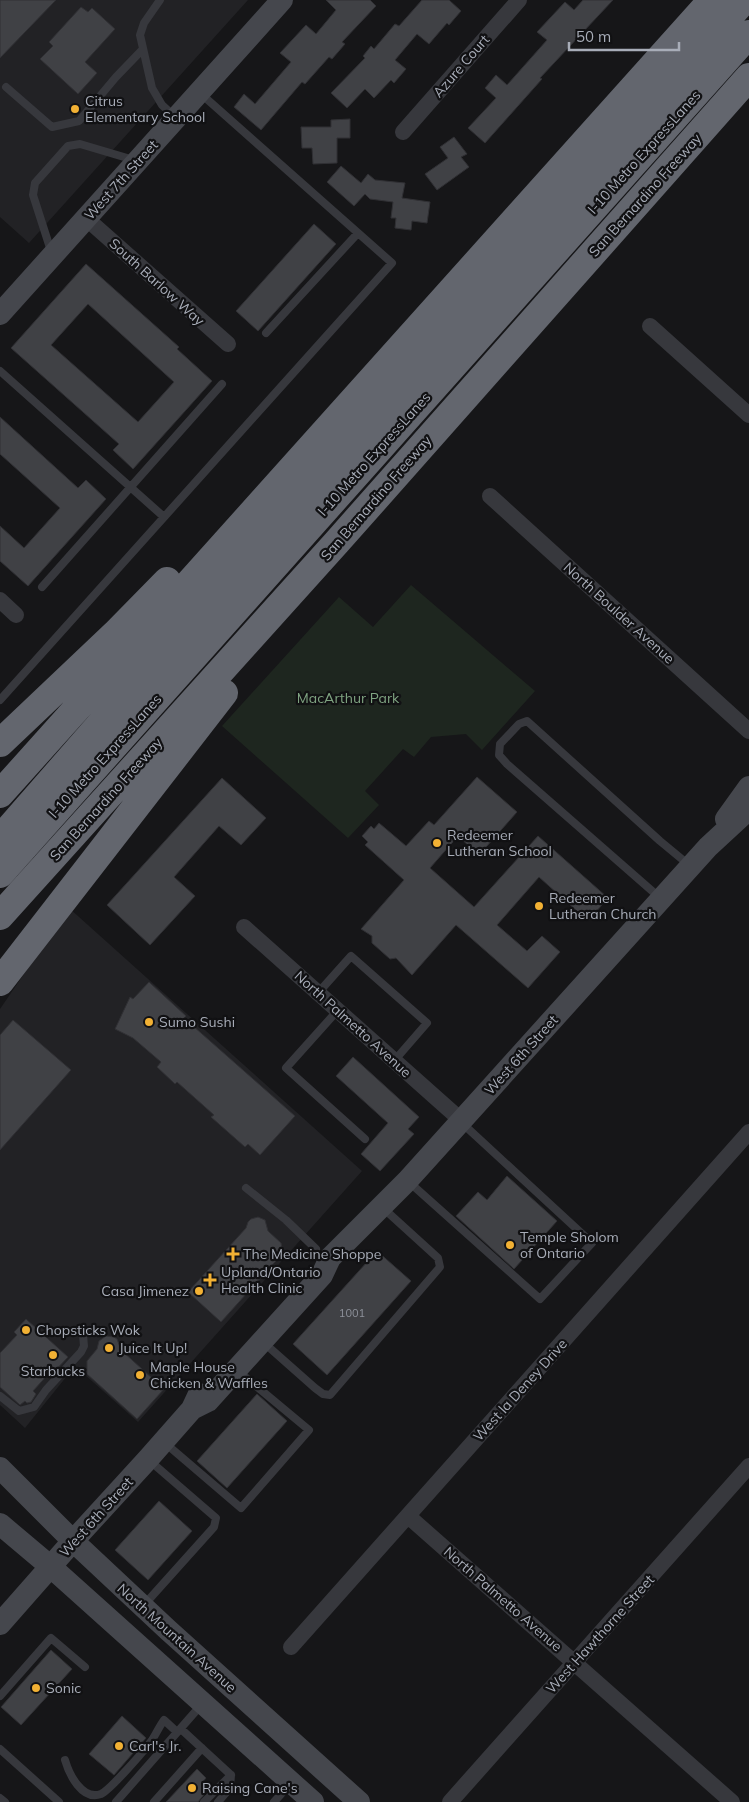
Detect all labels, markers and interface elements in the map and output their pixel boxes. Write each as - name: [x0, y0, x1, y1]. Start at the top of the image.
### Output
- scale bar: [569, 20, 679, 52]
- text: 50 m: [576, 27, 611, 46]
- street label: Azure Court: [429, 31, 493, 101]
- street label: I-10 Metro ExpressLanes: [584, 86, 704, 218]
- place label: Citrus Elementary School: [85, 92, 205, 126]
- marker: Citrus Elementary School: [69, 103, 81, 115]
- street label: San Bernardino Freeway: [585, 129, 706, 260]
- street label: West 7th Street: [80, 136, 162, 224]
- street label: South Barlow Way: [106, 234, 209, 330]
- street label: I-10 Metro ExpressLanes: [314, 388, 434, 520]
- street label: San Bernardino Freeway: [317, 431, 436, 564]
- street label: North Boulder Avenue: [560, 558, 678, 668]
- park label: MacArthur Park: [297, 689, 400, 707]
- street label: I-10 Metro ExpressLanes: [45, 690, 165, 822]
- street label: San Bernardino Freeway: [46, 733, 167, 864]
- place label: Redeemer Lutheran School: [447, 826, 552, 860]
- marker: Redeemer Lutheran School: [431, 837, 443, 849]
- place label: Redeemer Lutheran Church: [549, 889, 657, 923]
- marker: Redeemer Lutheran Church: [533, 900, 545, 912]
- street label: North Palmetto Avenue: [291, 967, 415, 1081]
- street label: West 6th Street: [480, 1011, 562, 1099]
- place label: Sumo Sushi: [159, 1013, 235, 1031]
- marker: Sumo Sushi: [143, 1016, 155, 1028]
- place label: Temple Sholom of Ontario: [520, 1228, 619, 1262]
- marker: Temple Sholom of Ontario: [504, 1239, 516, 1251]
- place label: The Medicine Shoppe: [243, 1245, 381, 1263]
- marker: The Medicine Shoppe: [227, 1248, 239, 1260]
- place label: Upland/Ontario Health Clinic: [221, 1263, 321, 1297]
- marker: Upland/Ontario Health Clinic: [203, 1273, 217, 1287]
- place label: Casa Jimenez: [101, 1282, 189, 1300]
- marker: Casa Jimenez: [193, 1285, 205, 1297]
- house number: 1001: [339, 1306, 365, 1320]
- place label: Chopsticks Wok: [36, 1321, 141, 1339]
- marker: Chopsticks Wok: [20, 1324, 32, 1336]
- street label: West la Deney Drive: [469, 1335, 571, 1445]
- place label: Juice It Up!: [119, 1339, 187, 1357]
- marker: Juice It Up!: [103, 1342, 115, 1354]
- marker: Starbucks: [47, 1349, 59, 1361]
- place label: Maple House Chicken & Waffles: [150, 1358, 268, 1392]
- place label: Starbucks: [21, 1362, 85, 1380]
- marker: Maple House Chicken & Waffles: [134, 1369, 146, 1381]
- street label: West 6th Street: [55, 1473, 137, 1561]
- street label: North Palmetto Avenue: [440, 1543, 566, 1655]
- street label: West Hawthorne Street: [542, 1571, 658, 1697]
- street label: North Mountain Avenue: [114, 1580, 240, 1696]
- place label: Sonic: [46, 1679, 81, 1697]
- marker: Sonic: [30, 1682, 42, 1694]
- place label: Carl's Jr.: [129, 1737, 181, 1755]
- marker: Carl's Jr.: [113, 1740, 125, 1752]
- place label: Raising Cane's: [202, 1779, 298, 1797]
- marker: Raising Cane's: [186, 1782, 198, 1794]

